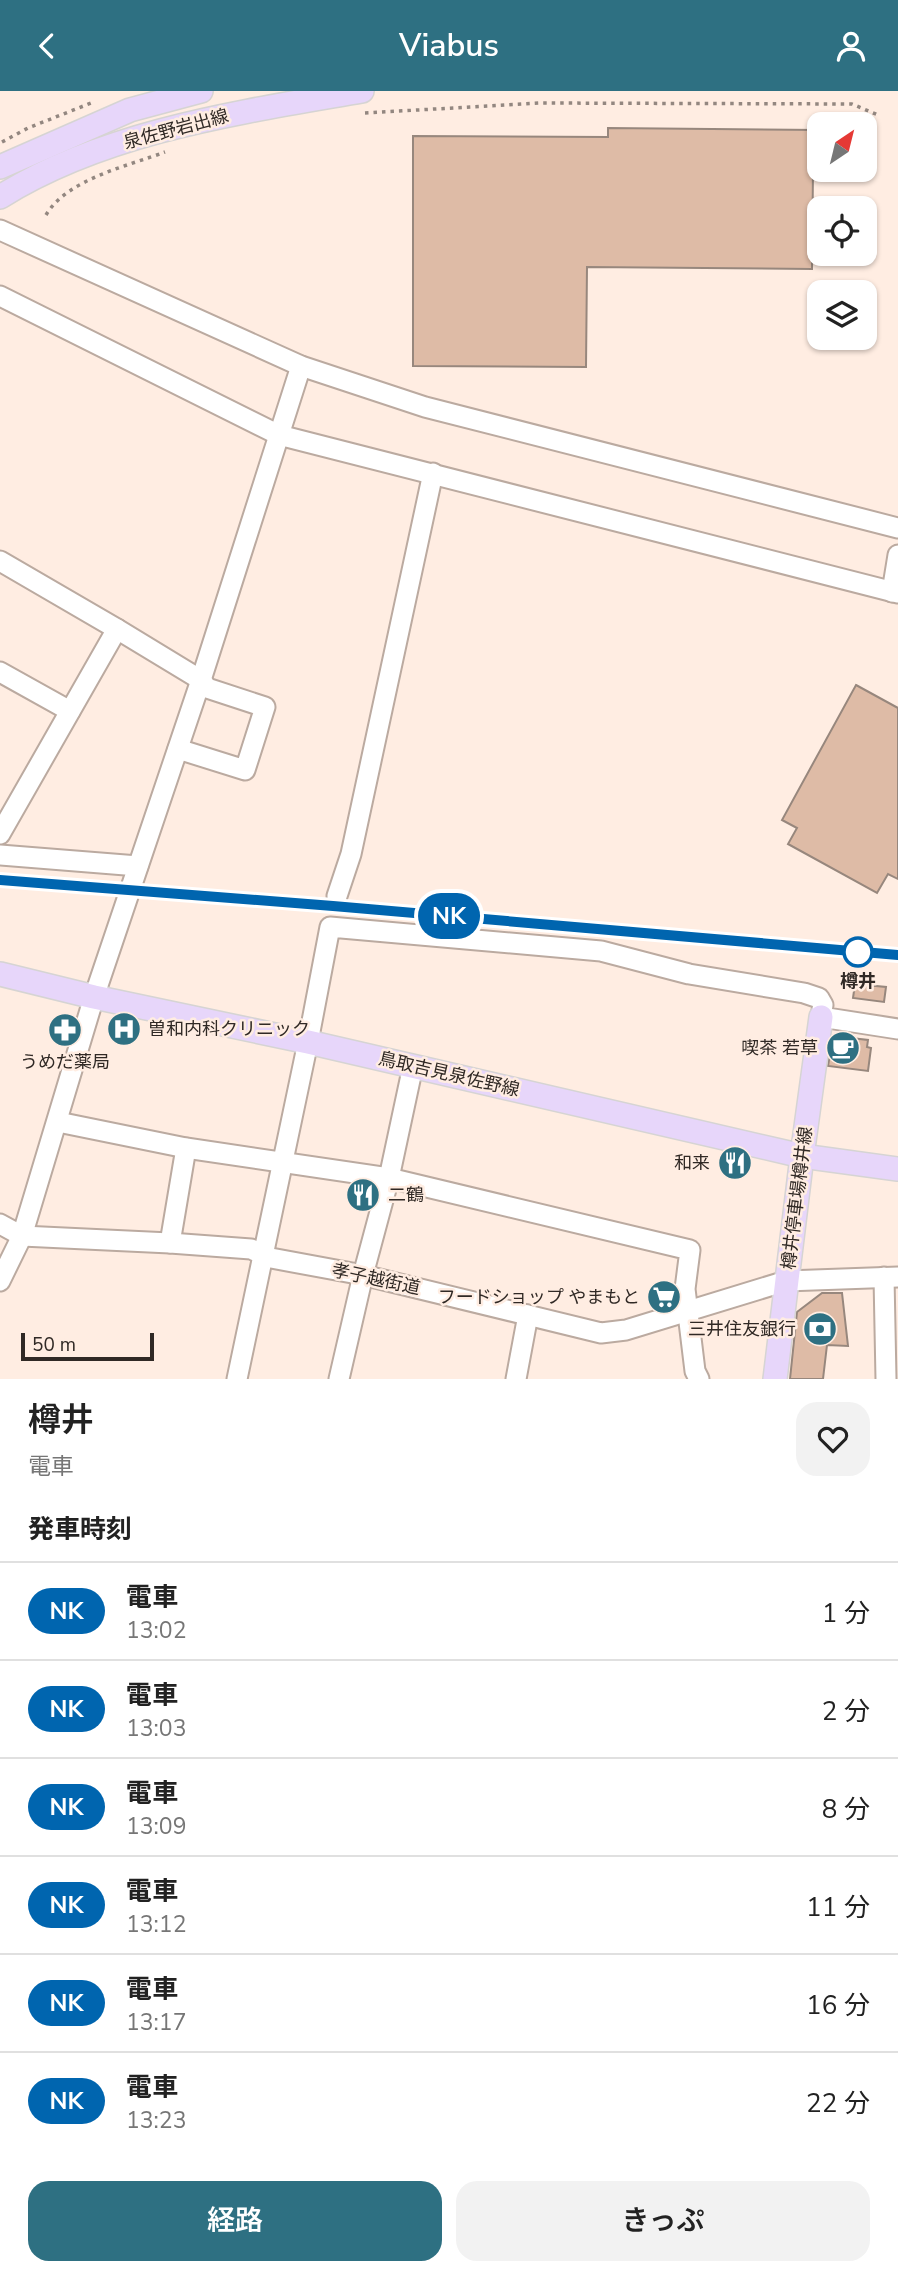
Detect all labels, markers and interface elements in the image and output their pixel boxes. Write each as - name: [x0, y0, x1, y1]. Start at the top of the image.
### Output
- text: Viabus: [399, 24, 499, 67]
- icon: back: [28, 27, 66, 65]
- icon: person: [832, 27, 870, 65]
- street label: 泉佐野岩出線: [121, 103, 231, 155]
- north arrow: [807, 112, 877, 182]
- map controls: [807, 112, 877, 350]
- button: locate: [807, 196, 877, 266]
- button: layers: [807, 280, 877, 350]
- line badge: NK: [418, 893, 480, 939]
- text: NK: [432, 900, 466, 932]
- marker: 樽井: [843, 937, 873, 967]
- place label: 樽井: [840, 969, 876, 993]
- hospital icon: 曽和内科クリニック: [105, 1010, 143, 1048]
- pharmacy icon: うめだ薬局: [46, 1011, 84, 1049]
- place label: 曽和内科クリニック: [148, 1017, 310, 1041]
- cafe icon: 喫茶 若草: [824, 1029, 862, 1067]
- place label: 喫茶 若草: [741, 1036, 818, 1060]
- street label: 鳥取吉見泉佐野線: [376, 1046, 522, 1102]
- place label: うめだ薬局: [20, 1050, 110, 1074]
- street label: 樽井停車場樽井線: [776, 1125, 818, 1271]
- restaurant icon: 和来: [716, 1144, 754, 1182]
- place label: 和来: [674, 1151, 710, 1175]
- restaurant icon: 二鶴: [344, 1176, 382, 1214]
- place label: 二鶴: [388, 1183, 424, 1207]
- street label: 孝子越街道: [329, 1258, 423, 1300]
- supermarket icon: フードショップ やまもと: [645, 1278, 683, 1316]
- place label: フードショップ やまもと: [438, 1285, 640, 1309]
- bank icon: 三井住友銀行: [801, 1310, 839, 1348]
- place label: 三井住友銀行: [688, 1317, 796, 1341]
- scale bar: [21, 1330, 154, 1362]
- text: 50 m: [32, 1332, 76, 1358]
- text: 樽井: [28, 1398, 94, 1443]
- button: heart: [796, 1402, 870, 1476]
- text: 電車: [28, 1451, 74, 1482]
- text: 発車時刻: [28, 1512, 132, 1547]
- text: 電車: [126, 1580, 178, 1615]
- text: NK: [50, 1595, 83, 1627]
- text: 1 分: [822, 1596, 870, 1631]
- text: 13:02: [126, 1615, 186, 1646]
- text: 電車: [126, 1678, 178, 1713]
- text: NK: [50, 1693, 83, 1725]
- text: 2 分: [822, 1694, 870, 1729]
- text: 13:03: [126, 1713, 186, 1744]
- text: 電車: [126, 1776, 178, 1811]
- text: NK: [50, 1791, 83, 1823]
- text: 8 分: [822, 1792, 870, 1827]
- text: 13:09: [126, 1811, 186, 1842]
- text: 電車: [126, 1874, 178, 1909]
- text: NK: [50, 1889, 83, 1921]
- text: 11 分: [806, 1890, 870, 1925]
- text: 13:12: [126, 1909, 186, 1940]
- text: 電車: [126, 1972, 178, 2007]
- text: NK: [50, 1987, 83, 2019]
- text: 16 分: [806, 1988, 870, 2023]
- text: 13:17: [126, 2007, 186, 2038]
- text: 電車: [126, 2070, 178, 2105]
- text: NK: [50, 2085, 83, 2117]
- text: 22 分: [806, 2086, 870, 2121]
- text: 13:23: [126, 2105, 186, 2136]
- button: 経路: [28, 2181, 442, 2261]
- button: きっぷ: [456, 2181, 870, 2261]

